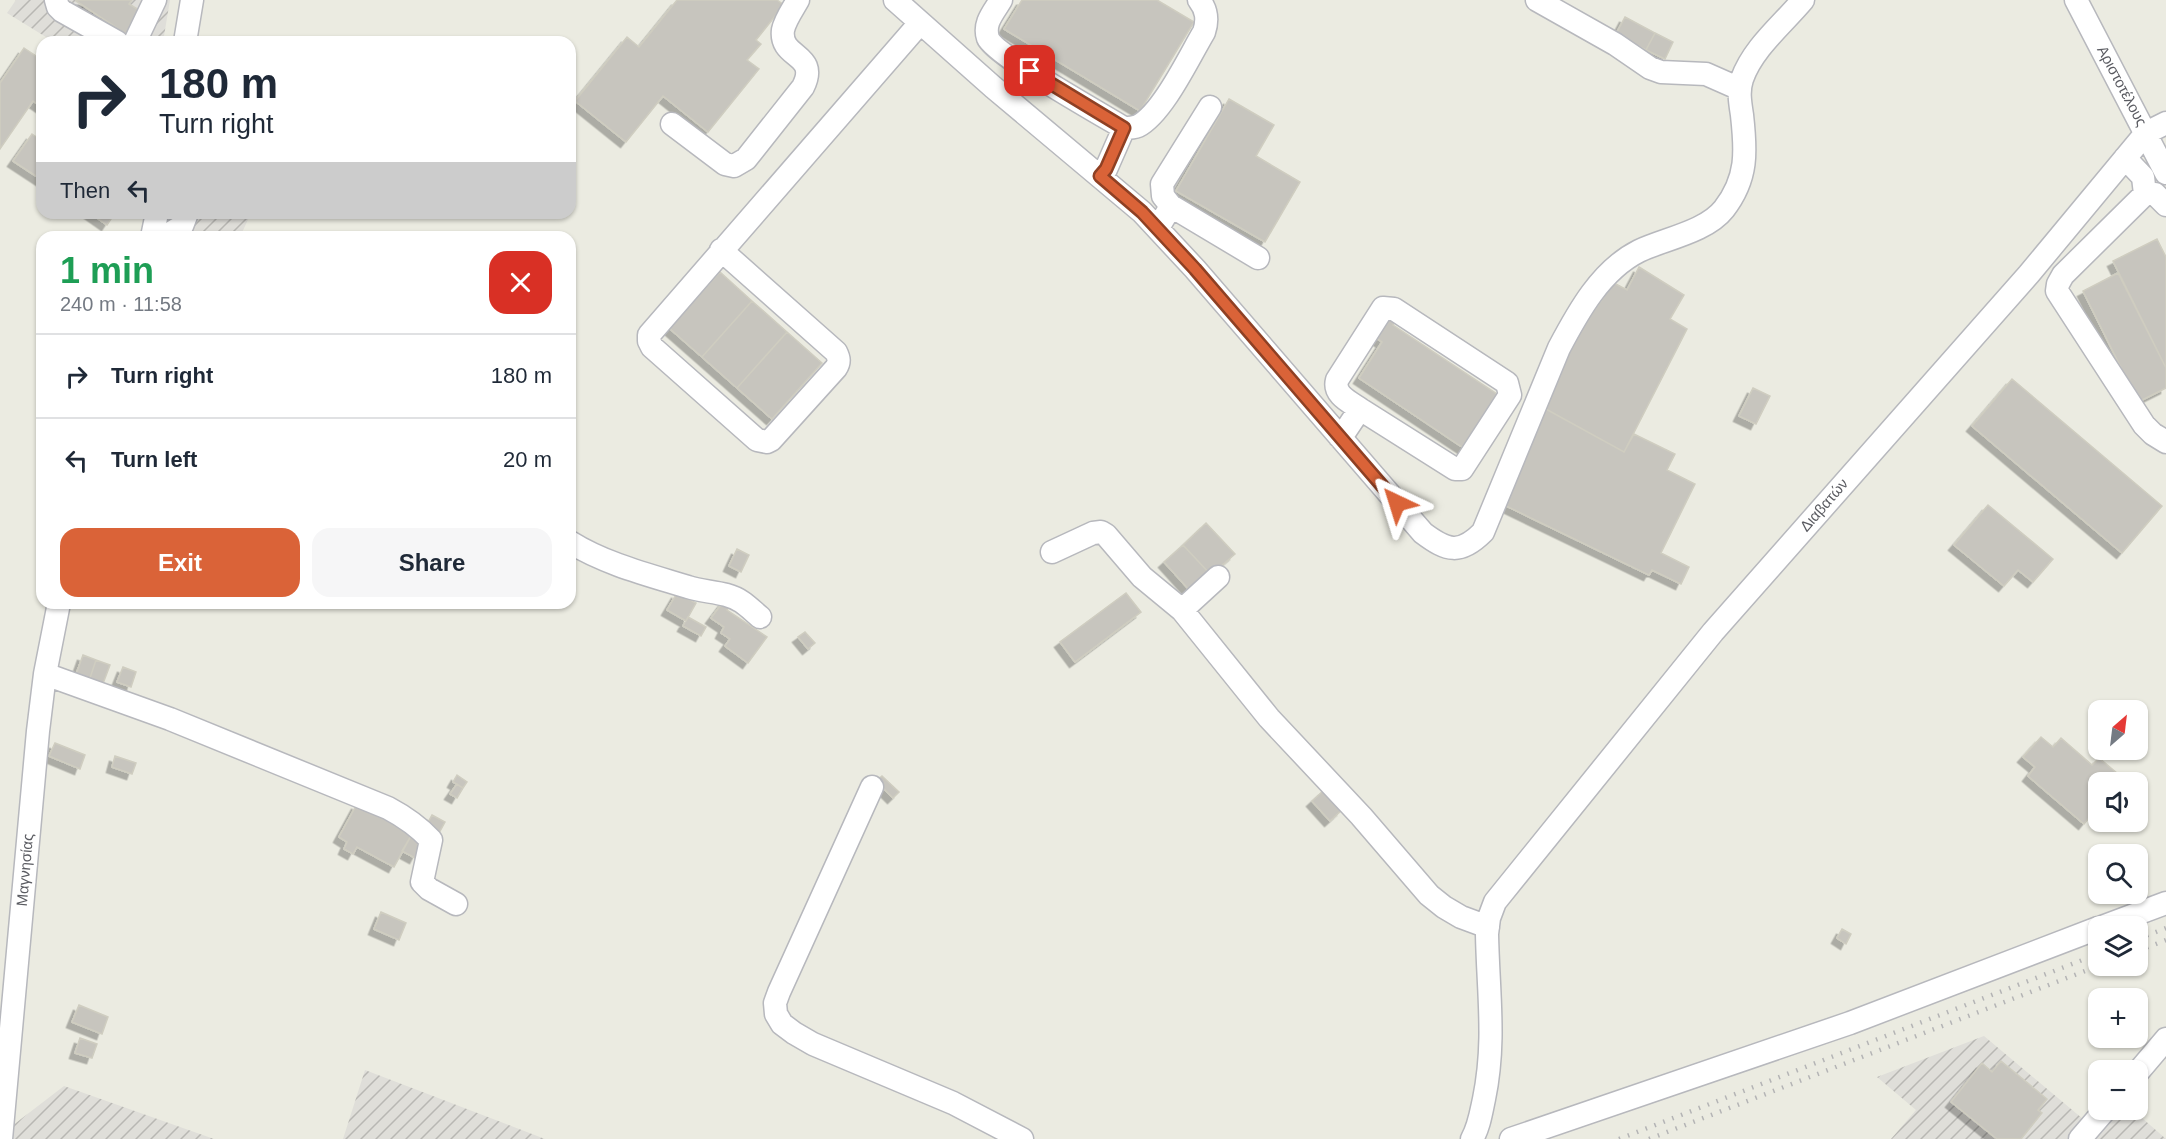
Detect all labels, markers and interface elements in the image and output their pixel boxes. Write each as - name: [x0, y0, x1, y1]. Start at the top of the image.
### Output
- street label: Αριστοτέλους: [2094, 43, 2151, 129]
- pin: [1004, 45, 1055, 96]
- icon: arrive: [1013, 54, 1046, 87]
- icon: right: [60, 60, 138, 138]
- text: 180 m: [159, 60, 278, 107]
- text: Turn right: [159, 109, 274, 139]
- icon: left: [122, 174, 155, 207]
- text: Then: [60, 178, 110, 203]
- text: 1 min: [60, 250, 154, 291]
- button: close: [489, 251, 552, 314]
- text: 240 m · 11:58: [60, 293, 182, 315]
- icon: right: [60, 360, 93, 393]
- text: Turn right: [111, 363, 213, 388]
- text: 180 m: [491, 363, 552, 388]
- icon: left: [60, 444, 93, 477]
- text: Turn left: [111, 447, 197, 472]
- text: 20 m: [503, 447, 552, 472]
- position arrow: [1365, 471, 1429, 535]
- street label: Διαβατών: [1796, 475, 1851, 534]
- button: Exit: [60, 528, 300, 597]
- button: Share: [312, 528, 552, 597]
- north arrow: [2088, 700, 2148, 760]
- map controls: [2088, 700, 2148, 1120]
- button: sound: [2088, 772, 2148, 832]
- street label: Μαγνησίας: [13, 833, 36, 907]
- button: search: [2088, 844, 2148, 904]
- button: layers: [2088, 916, 2148, 976]
- button: +: [2088, 988, 2148, 1048]
- button: −: [2088, 1060, 2148, 1120]

